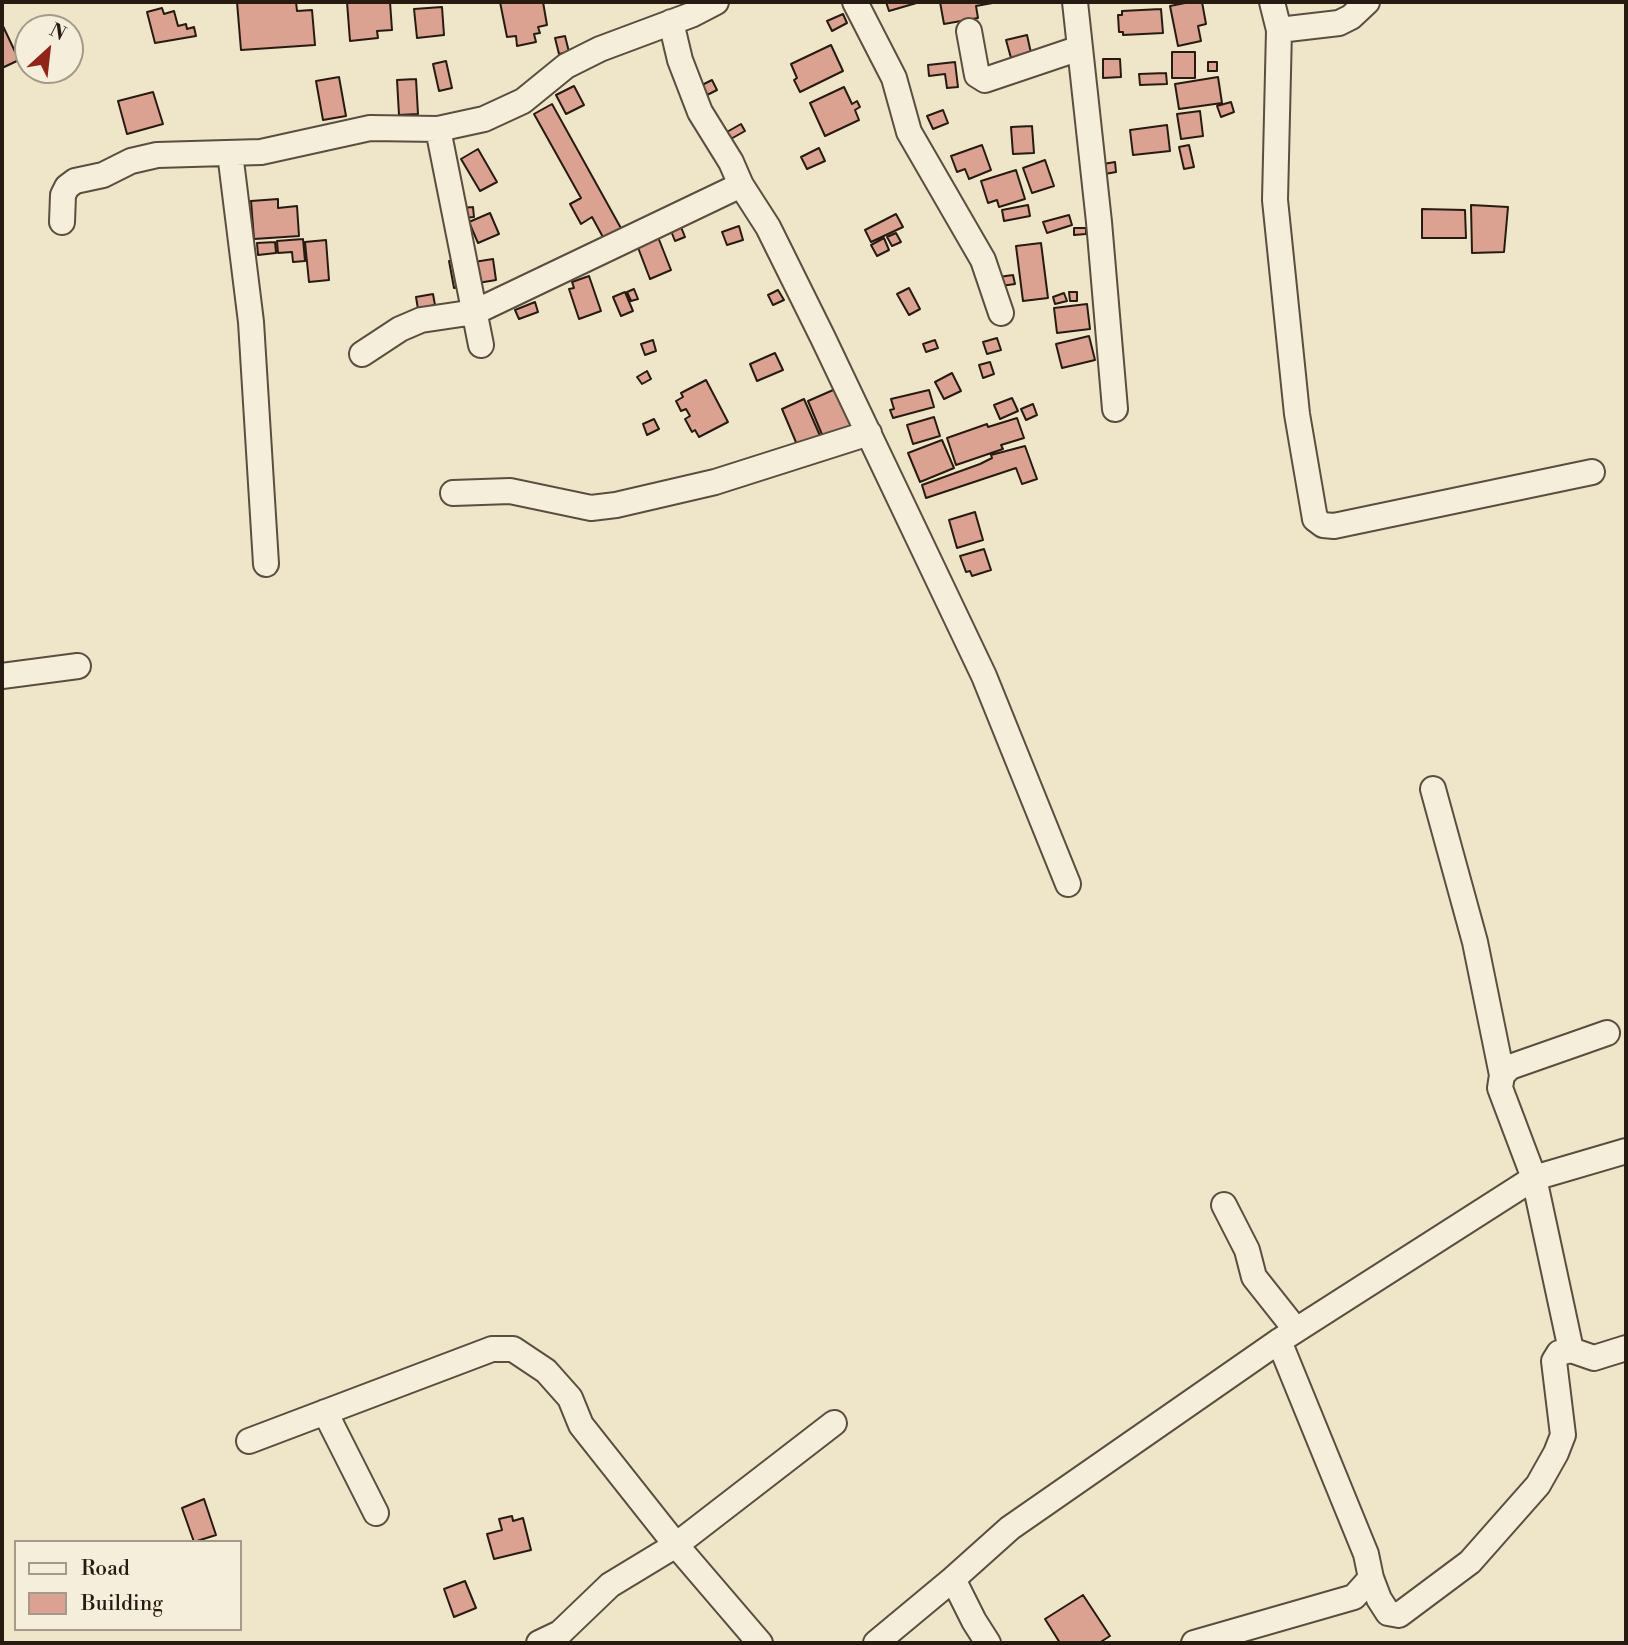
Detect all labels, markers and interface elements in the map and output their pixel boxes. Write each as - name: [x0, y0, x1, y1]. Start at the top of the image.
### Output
- north arrow: [14, 14, 84, 84]
- text: N: [45, 18, 70, 46]
- legend: [14, 1540, 242, 1631]
- text: Road: [81, 1556, 130, 1582]
- text: Building: [81, 1591, 163, 1617]

